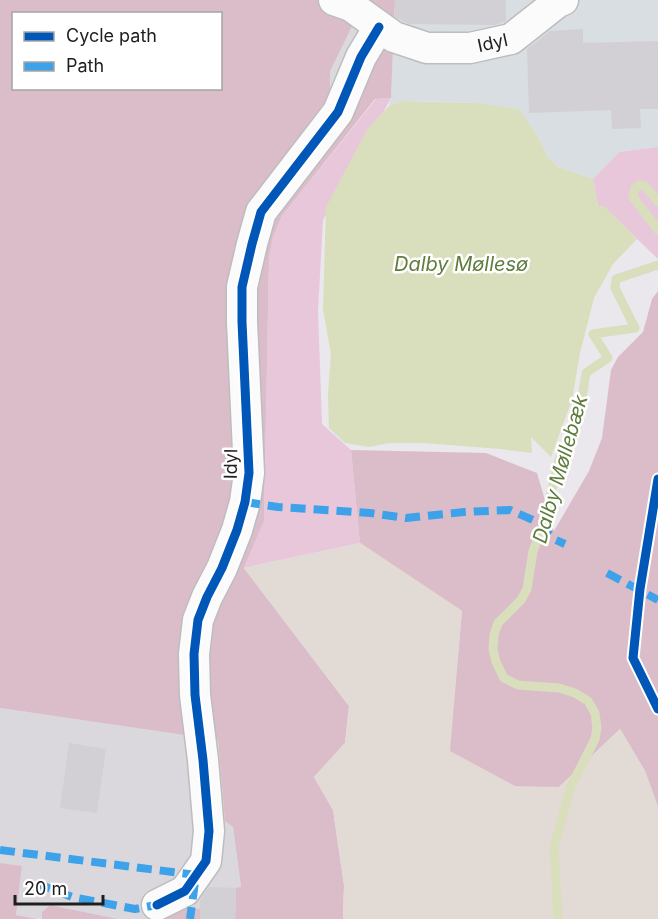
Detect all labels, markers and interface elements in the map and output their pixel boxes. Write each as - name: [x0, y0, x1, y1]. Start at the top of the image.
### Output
- legend: [12, 12, 222, 90]
- text: Cycle path: [66, 25, 157, 46]
- street label: Idyl: [475, 29, 510, 56]
- text: Path: [66, 55, 104, 76]
- water label: Dalby Møllesø: [394, 252, 528, 276]
- water label: Dalby Møllebæk: [527, 391, 593, 546]
- street label: Idyl: [220, 449, 241, 479]
- scale bar: [15, 868, 104, 906]
- text: 20 m: [24, 878, 67, 899]

